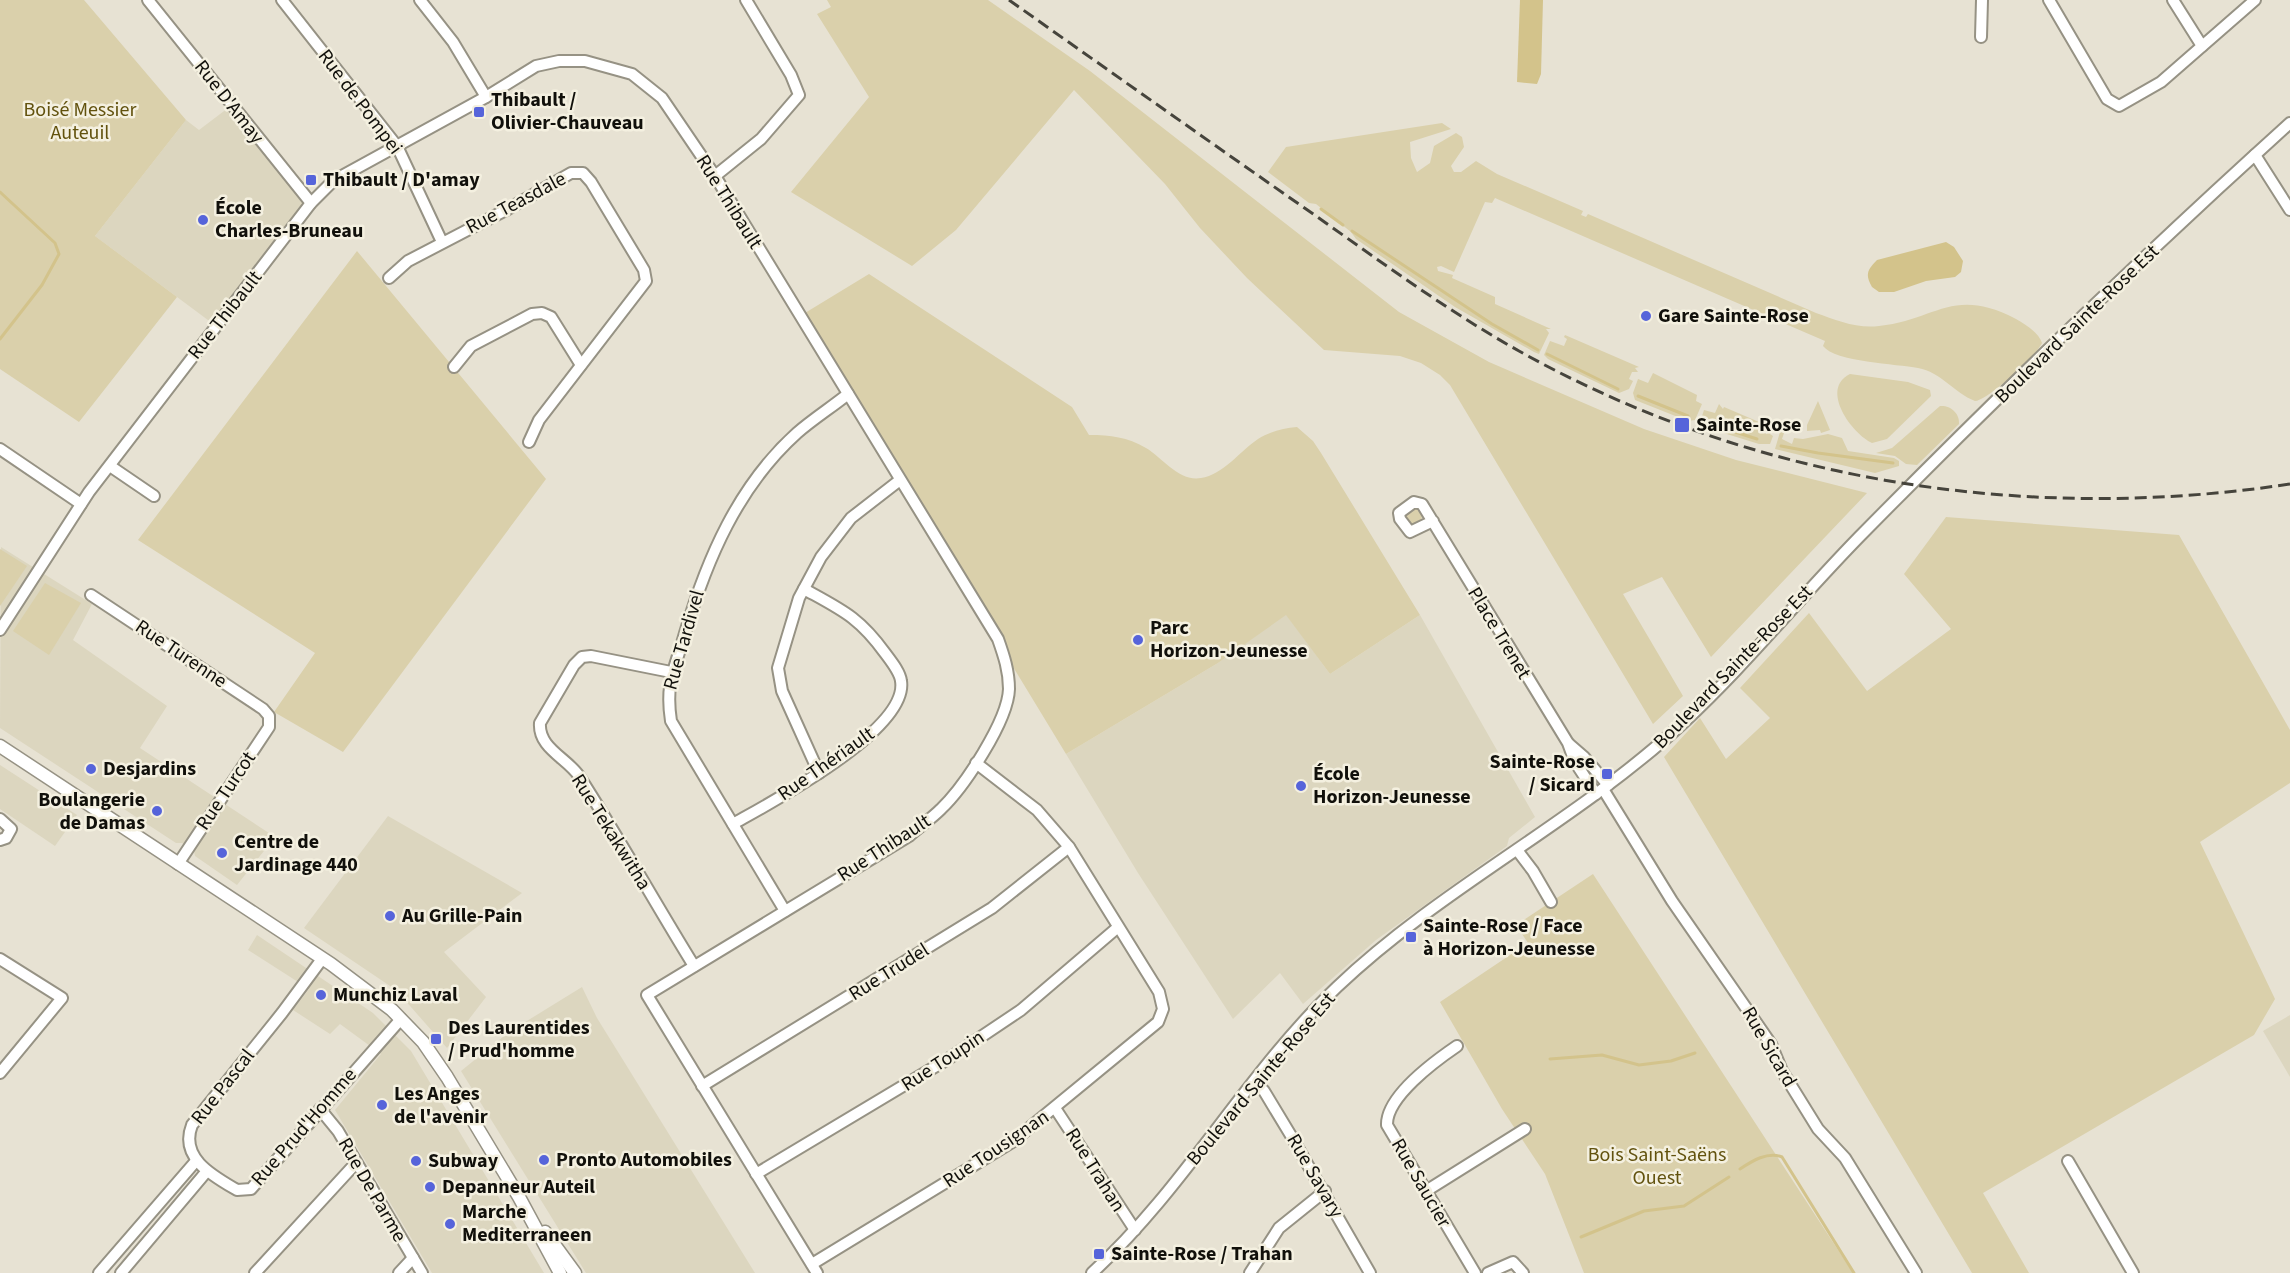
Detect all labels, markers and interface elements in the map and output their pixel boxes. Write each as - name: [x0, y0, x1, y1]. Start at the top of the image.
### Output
- street label: Rue de Pompei: [311, 43, 409, 161]
- street label: Rue D'Amay: [187, 54, 271, 150]
- place label: Thibault / Olivier-Chauveau: [491, 86, 644, 137]
- park label: Boisé Messier Auteuil: [24, 96, 136, 147]
- marker: Thibault / Olivier-Chauveau: [472, 105, 486, 119]
- street label: Rue Thibault: [689, 150, 769, 255]
- street label: Rue Teasdale: [461, 165, 571, 241]
- place label: Thibault / D'amay: [323, 166, 480, 194]
- marker: Thibault / D'amay: [304, 173, 318, 187]
- place label: École Charles-Bruneau: [215, 194, 363, 245]
- marker: École Charles-Bruneau: [196, 213, 210, 227]
- street label: Boulevard Sainte-Rose Est: [1989, 238, 2165, 410]
- street label: Rue Thibault: [181, 264, 269, 366]
- place label: Gare Sainte-Rose: [1658, 302, 1809, 330]
- marker: Gare Sainte-Rose: [1639, 309, 1653, 323]
- place label: Sainte-Rose: [1696, 411, 1801, 439]
- marker: Sainte-Rose: [1673, 416, 1691, 434]
- street label: Boulevard Sainte-Rose Est: [1647, 579, 1819, 755]
- street label: Place Trenet: [1460, 582, 1538, 685]
- street label: Rue Tardivel: [656, 587, 712, 693]
- street label: Rue Turenne: [130, 613, 233, 695]
- place label: Parc Horizon-Jeunesse: [1150, 614, 1308, 665]
- marker: Parc Horizon-Jeunesse: [1131, 633, 1145, 647]
- street label: Rue Thériault: [772, 720, 880, 808]
- street label: Rue Turcot: [189, 746, 263, 836]
- place label: Sainte-Rose / Sicard: [1490, 748, 1595, 799]
- place label: Desjardins: [103, 755, 196, 783]
- place label: École Horizon-Jeunesse: [1313, 760, 1471, 811]
- marker: Desjardins: [84, 762, 98, 776]
- marker: Sainte-Rose / Sicard: [1600, 767, 1614, 781]
- street label: Rue Tekakwitha: [564, 769, 658, 895]
- marker: École Horizon-Jeunesse: [1294, 779, 1308, 793]
- place label: Boulangerie de Damas: [38, 786, 145, 837]
- marker: Boulangerie de Damas: [150, 804, 164, 818]
- street label: Rue Thibault: [832, 807, 936, 889]
- place label: Centre de Jardinage 440: [234, 828, 358, 879]
- marker: Centre de Jardinage 440: [215, 846, 229, 860]
- place label: Au Grille-Pain: [401, 902, 522, 930]
- marker: Au Grille-Pain: [383, 909, 397, 923]
- place label: Sainte-Rose / Face à Horizon-Jeunesse: [1423, 912, 1595, 963]
- marker: Sainte-Rose / Face à Horizon-Jeunesse: [1404, 930, 1418, 944]
- street label: Rue Trudel: [843, 936, 935, 1008]
- place label: Munchiz Laval: [333, 981, 458, 1009]
- street label: Boulevard Sainte-Rose Est: [1180, 986, 1342, 1172]
- marker: Munchiz Laval: [314, 988, 328, 1002]
- street label: Rue Sicard: [1735, 1002, 1803, 1092]
- place label: Des Laurentides / Prud'homme: [448, 1014, 590, 1065]
- street label: Rue Toupin: [896, 1024, 990, 1098]
- marker: Des Laurentides / Prud'homme: [429, 1032, 443, 1046]
- street label: Rue Pascal: [185, 1043, 261, 1131]
- street label: Rue Prud'Homme: [245, 1062, 363, 1192]
- place label: Les Anges de l'avenir: [394, 1080, 488, 1131]
- marker: Les Anges de l'avenir: [375, 1098, 389, 1112]
- street label: Rue Tousignan: [937, 1103, 1055, 1195]
- street label: Rue Trahan: [1058, 1123, 1132, 1217]
- street label: Rue Savary: [1280, 1129, 1351, 1224]
- street label: Rue De Parme: [331, 1133, 413, 1247]
- street label: Rue Saucier: [1384, 1133, 1458, 1233]
- park label: Bois Saint-Saëns Ouest: [1588, 1141, 1726, 1192]
- place label: Pronto Automobiles: [556, 1146, 732, 1174]
- place label: Subway: [428, 1147, 499, 1175]
- marker: Pronto Automobiles: [537, 1153, 551, 1167]
- marker: Subway: [409, 1154, 423, 1168]
- place label: Depanneur Auteil: [442, 1173, 595, 1201]
- marker: Depanneur Auteil: [423, 1180, 437, 1194]
- place label: Marche Mediterraneen: [462, 1198, 592, 1249]
- marker: Marche Mediterraneen: [443, 1217, 457, 1231]
- place label: Sainte-Rose / Trahan: [1111, 1240, 1293, 1268]
- marker: Sainte-Rose / Trahan: [1092, 1247, 1106, 1261]

